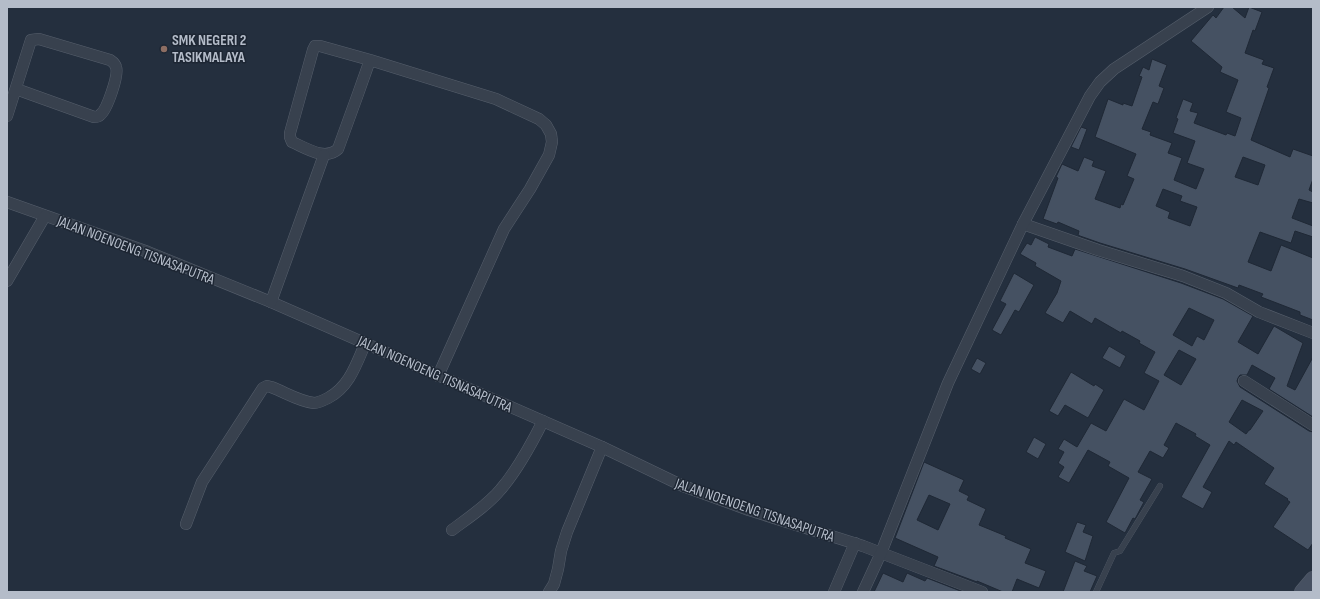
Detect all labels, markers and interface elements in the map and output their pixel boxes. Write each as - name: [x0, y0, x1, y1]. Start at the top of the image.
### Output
- place label: SMK NEGERI 2 TASIKMALAYA: [172, 31, 246, 67]
- marker: SMK NEGERI 2 TASIKMALAYA: [159, 44, 169, 54]
- street label: JALAN NOENOENG TISNASAPUTRA: [53, 211, 218, 289]
- street label: JALAN NOENOENG TISNASAPUTRA: [354, 331, 516, 417]
- street label: JALAN NOENOENG TISNASAPUTRA: [672, 474, 838, 547]

